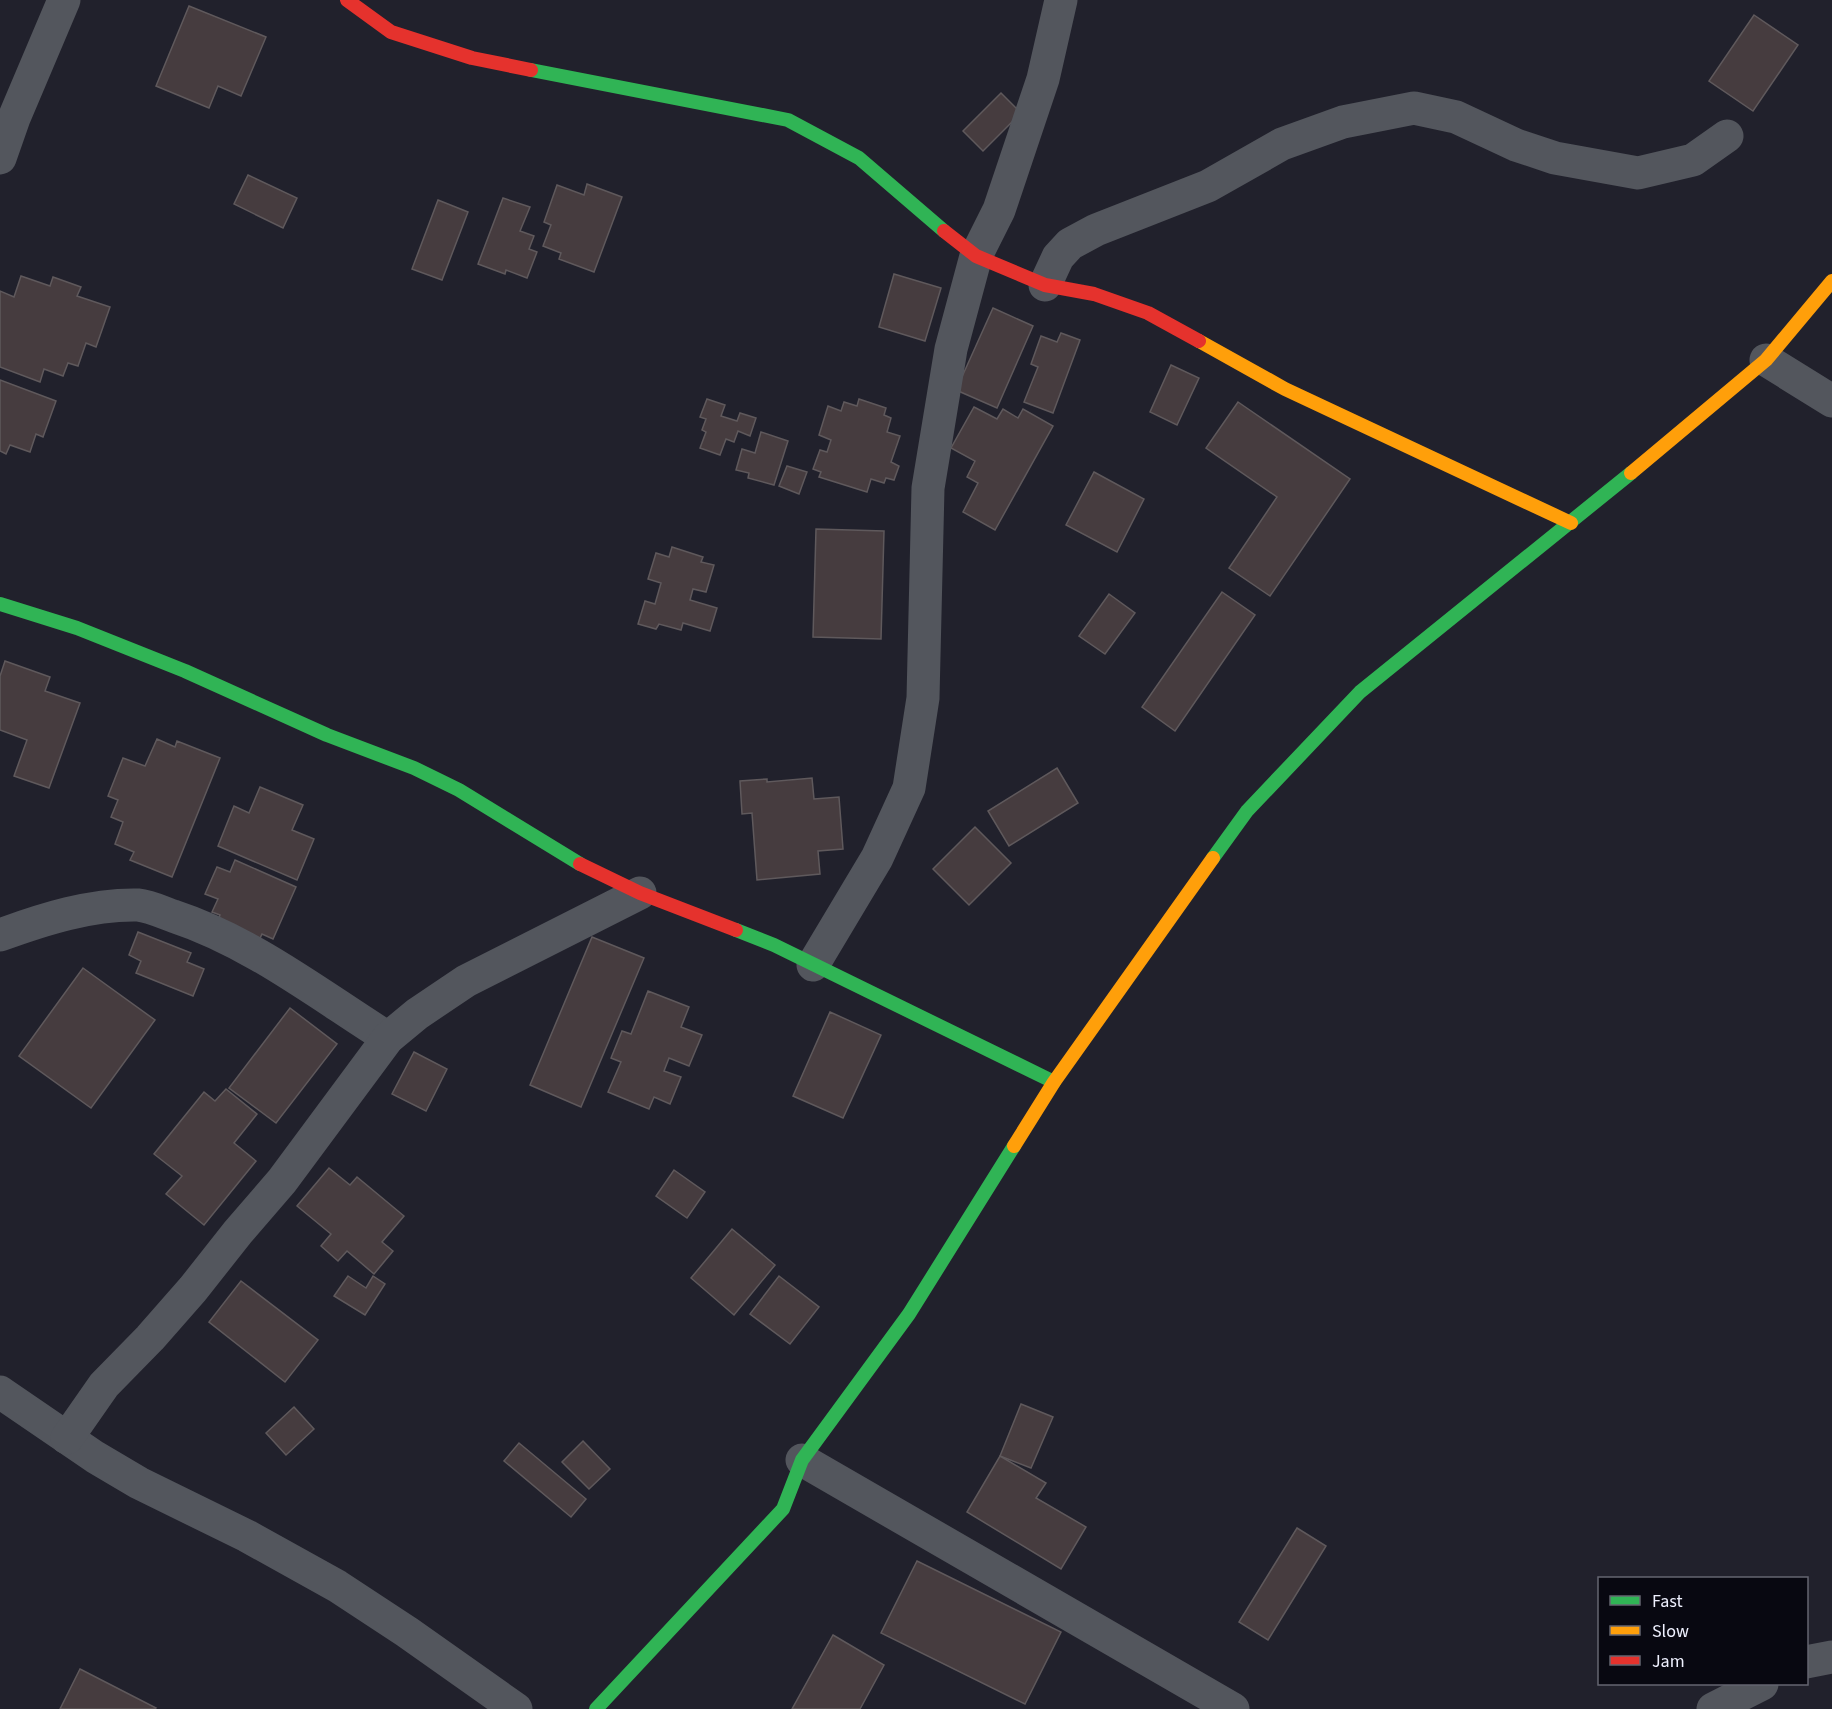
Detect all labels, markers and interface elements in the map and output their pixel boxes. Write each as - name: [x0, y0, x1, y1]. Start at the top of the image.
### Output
- legend: [1598, 1577, 1808, 1685]
- text: Fast: [1652, 1589, 1683, 1614]
- text: Slow: [1652, 1619, 1689, 1644]
- text: Jam: [1652, 1649, 1685, 1674]

